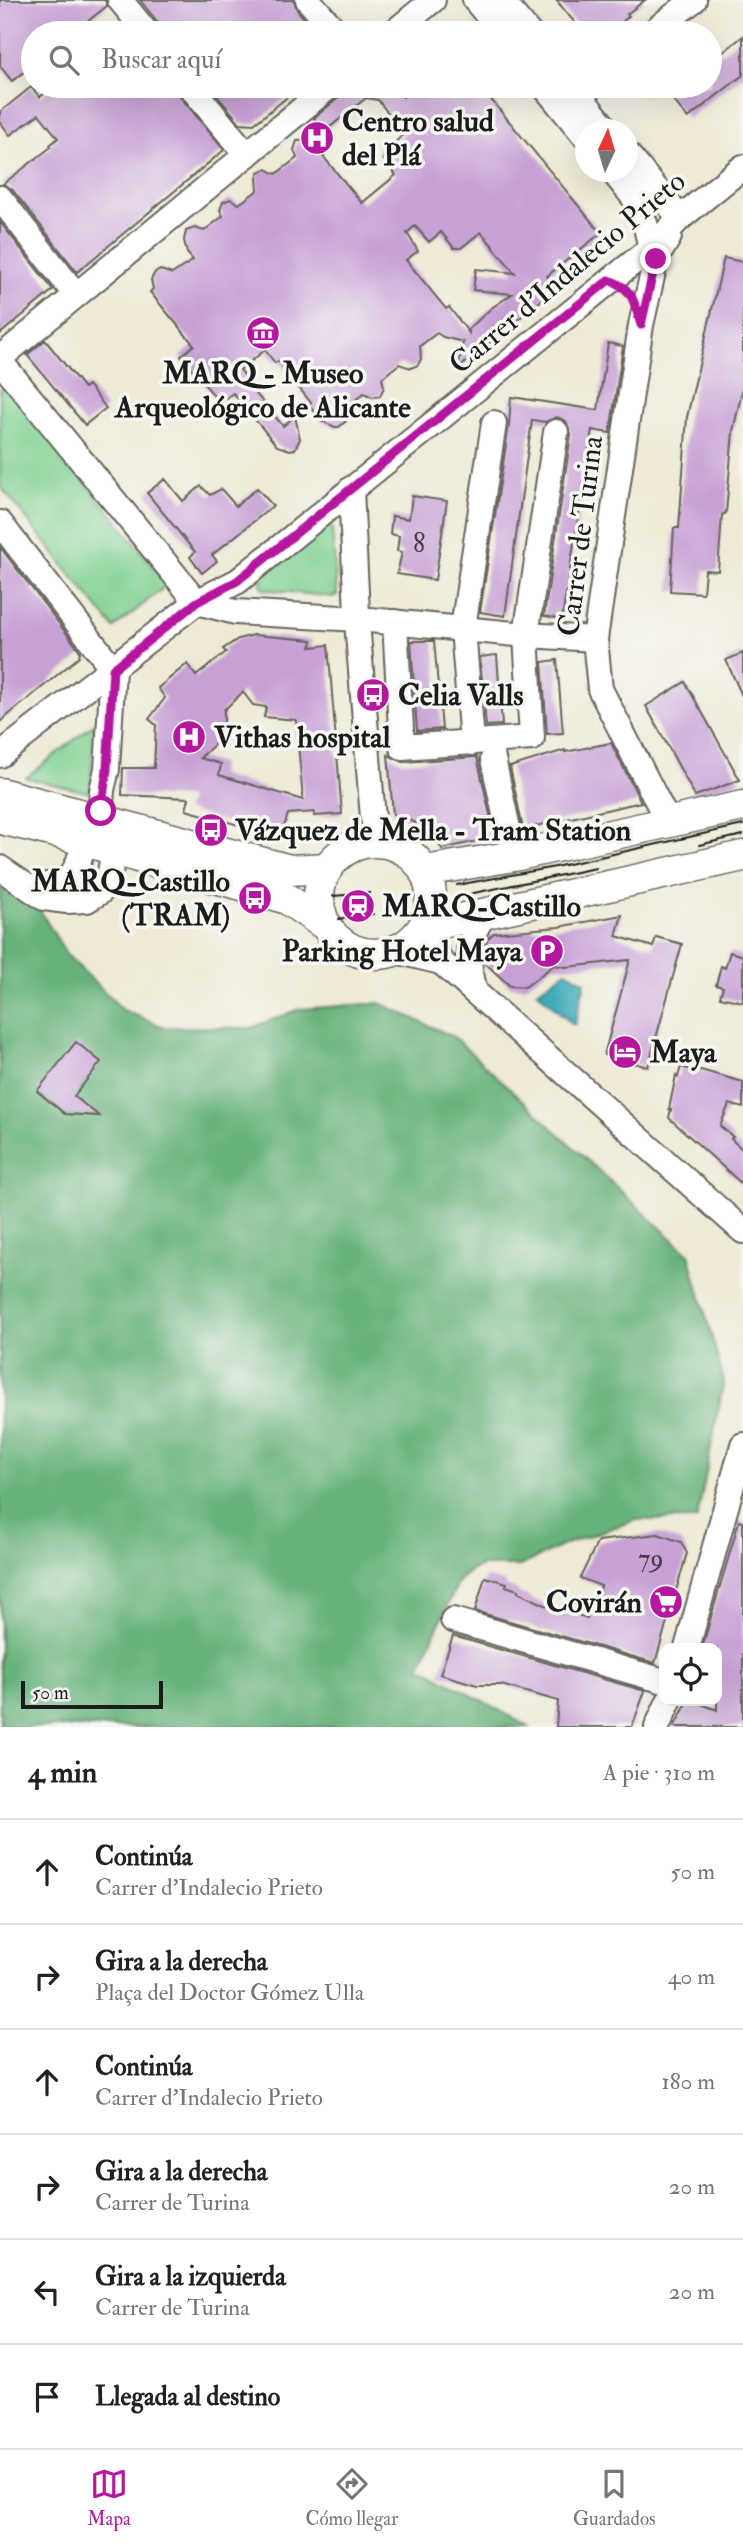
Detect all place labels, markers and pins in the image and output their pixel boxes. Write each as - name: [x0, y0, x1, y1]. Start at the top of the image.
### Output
- place label: Centro salud del Plá: [342, 103, 494, 174]
- hospital icon: Centro salud del Plá: [298, 119, 336, 157]
- museum icon: MARQ - Museo Arqueológico de Alicante: [244, 314, 282, 352]
- place label: MARQ - Museo Arqueológico de Alicante: [113, 355, 411, 426]
- bus stop icon: Celia Valls: [354, 676, 392, 714]
- place label: Celia Valls: [398, 677, 524, 714]
- hospital icon: Vithas hospital: [170, 718, 208, 756]
- place label: Vithas hospital: [213, 719, 391, 756]
- bus stop icon: Vázquez de Mella - Tram Station: [192, 811, 230, 849]
- place label: Vázquez de Mella - Tram Station: [234, 812, 632, 849]
- place label: MARQ-Castillo (TRAM): [30, 863, 230, 934]
- bus stop icon: MARQ-Castillo (TRAM): [236, 879, 274, 917]
- station icon: MARQ-Castillo: [339, 887, 377, 925]
- place label: MARQ-Castillo: [381, 888, 581, 925]
- parking icon: Parking Hotel Maya: [528, 932, 566, 970]
- place label: Parking Hotel Maya: [282, 933, 524, 970]
- hotel icon: Maya: [606, 1033, 644, 1071]
- place label: Maya: [649, 1034, 718, 1071]
- supermarket icon: Covirán: [647, 1583, 685, 1621]
- place label: Covirán: [546, 1584, 643, 1621]

